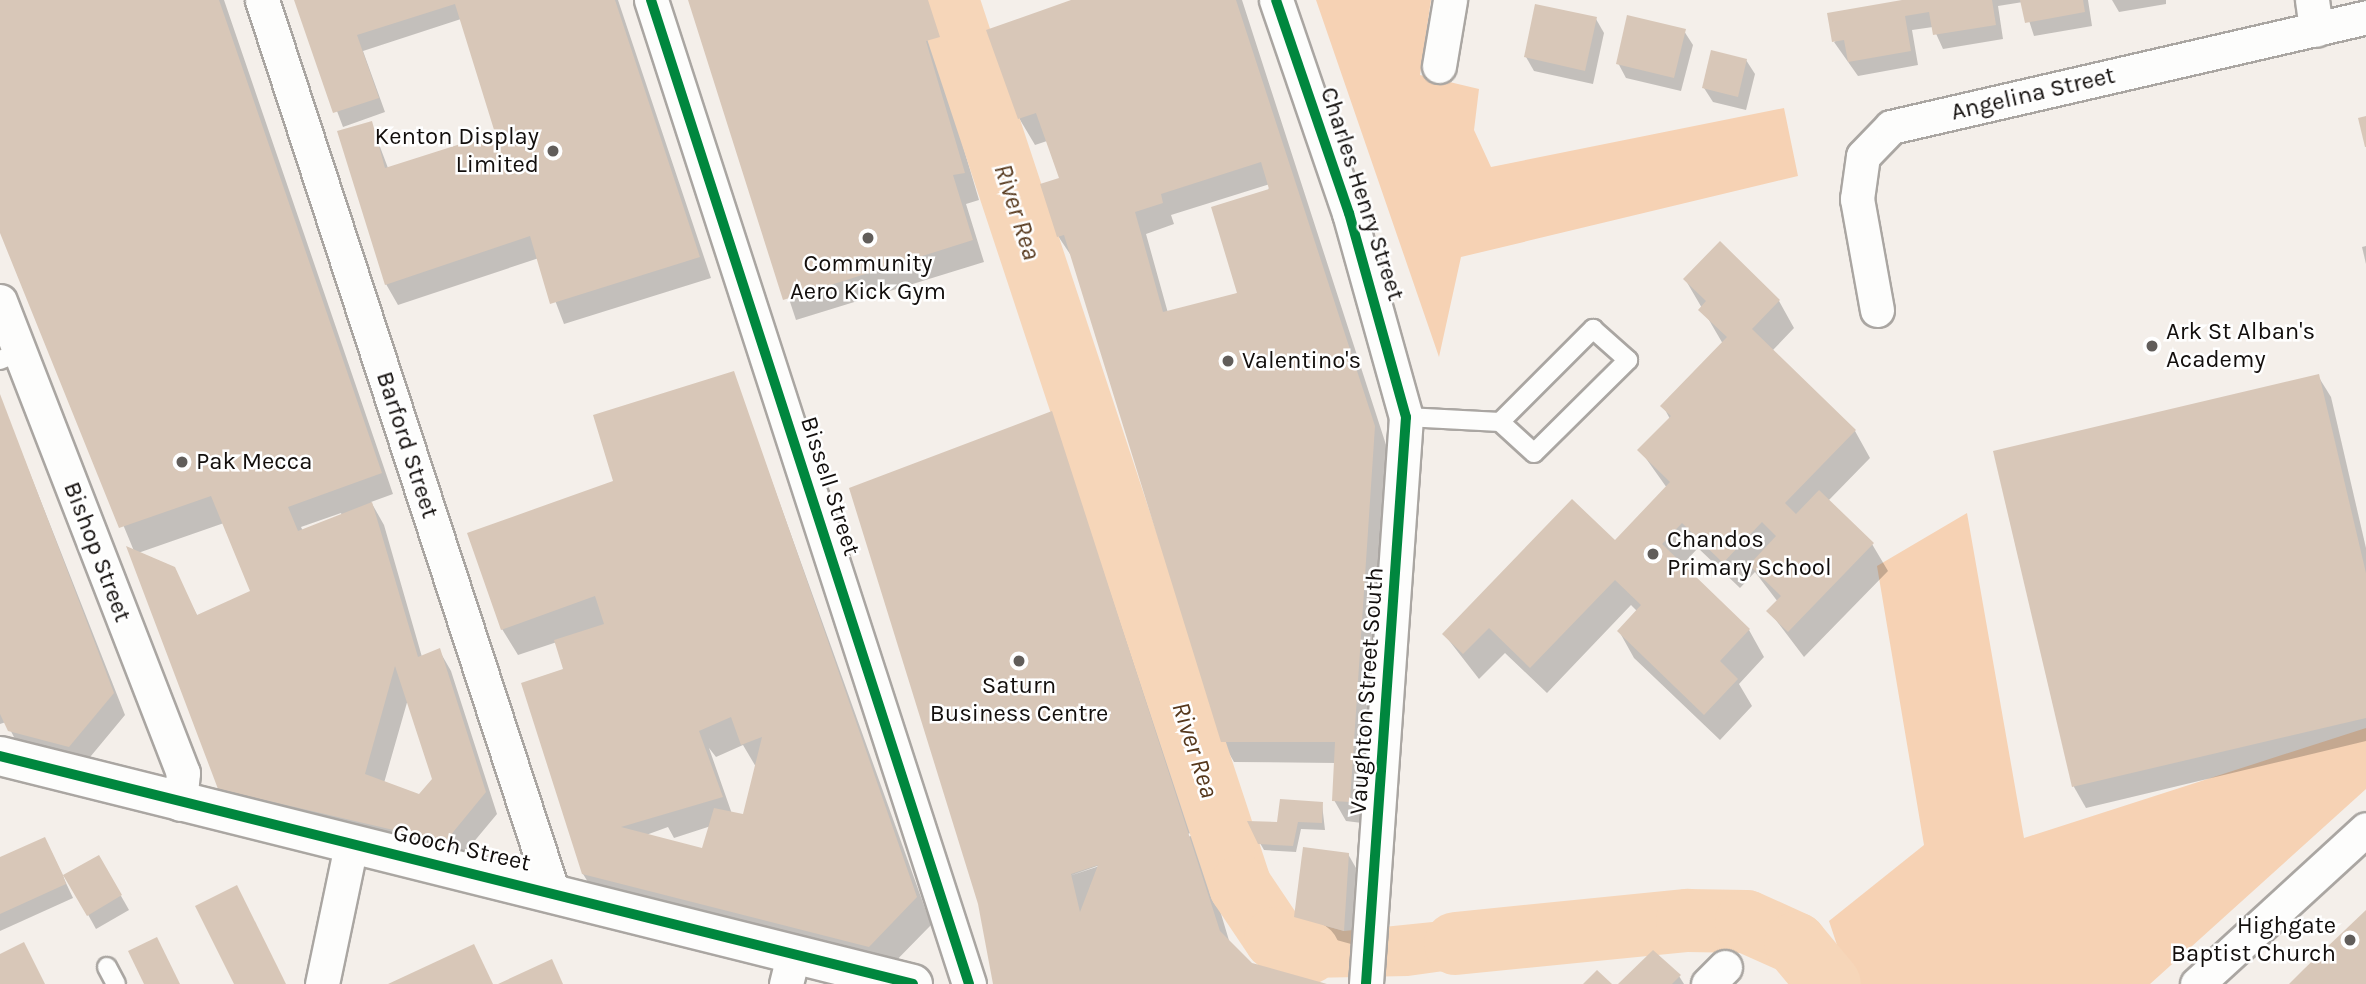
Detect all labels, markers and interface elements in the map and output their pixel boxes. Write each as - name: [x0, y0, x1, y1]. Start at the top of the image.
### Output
- street label: Angelina Street: [1948, 61, 2118, 127]
- street label: Charles Henry Street: [1314, 84, 1410, 304]
- place label: Kenton Display Limited: [375, 123, 539, 179]
- marker: Kenton Display Limited: [545, 143, 561, 159]
- water label: River Rea: [987, 160, 1047, 264]
- marker: Community Aero Kick Gym: [860, 230, 876, 246]
- place label: Community Aero Kick Gym: [790, 250, 946, 306]
- place label: Ark St Alban's Academy: [2166, 318, 2315, 374]
- marker: Ark St Alban's Academy: [2144, 338, 2160, 354]
- place label: Valentino's: [1242, 347, 1361, 375]
- marker: Valentino's: [1220, 353, 1236, 369]
- street label: Barford Street: [370, 368, 444, 522]
- street label: Bissell Street: [794, 413, 866, 559]
- place label: Pak Mecca: [196, 448, 312, 476]
- marker: Pak Mecca: [174, 454, 190, 470]
- street label: Bishop Street: [57, 478, 137, 626]
- place label: Chandos Primary School: [1667, 526, 1832, 582]
- marker: Chandos Primary School: [1645, 546, 1661, 562]
- street label: Vaughton Street South: [1344, 566, 1390, 816]
- marker: Saturn Business Centre: [1011, 653, 1027, 669]
- place label: Saturn Business Centre: [930, 672, 1108, 728]
- water label: River Rea: [1165, 698, 1225, 802]
- street label: Gooch Street: [390, 818, 534, 878]
- place label: Highgate Baptist Church: [2171, 912, 2336, 968]
- marker: Highgate Baptist Church: [2342, 932, 2358, 948]

